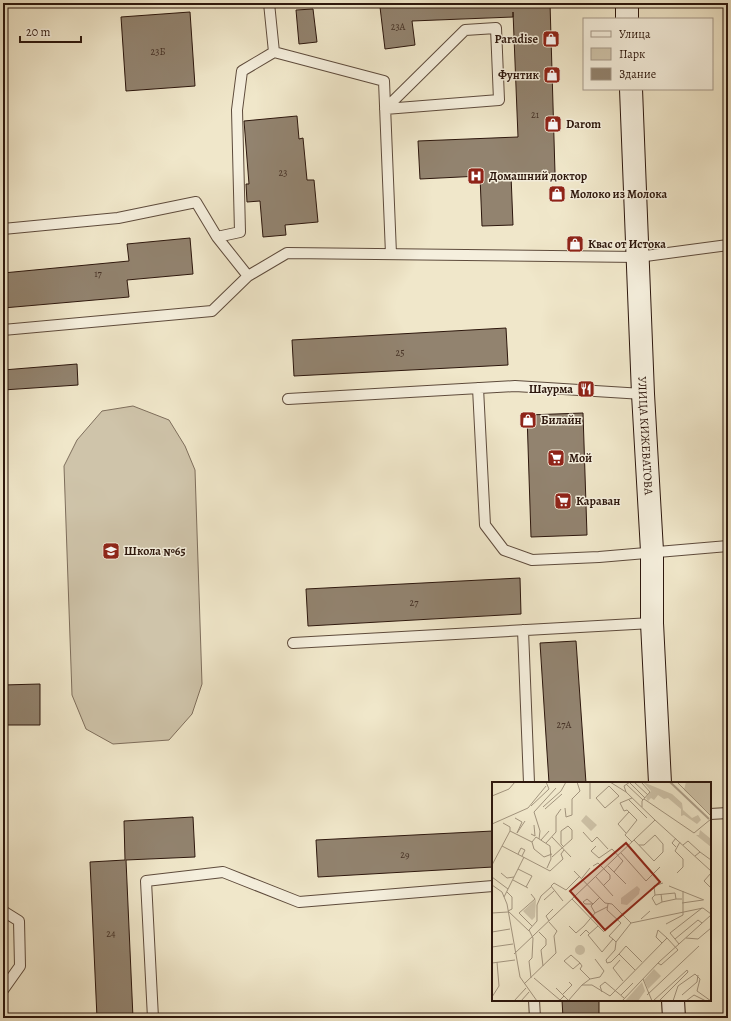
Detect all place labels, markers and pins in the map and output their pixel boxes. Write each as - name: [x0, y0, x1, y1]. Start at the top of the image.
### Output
- shop icon: Paradise: [541, 29, 561, 49]
- place label: Paradise: [495, 31, 538, 47]
- shop icon: Фунтик: [542, 65, 562, 85]
- place label: Фунтик: [498, 67, 540, 83]
- shop icon: Darom: [543, 114, 563, 134]
- place label: Darom: [566, 116, 601, 132]
- hospital icon: Домашний доктор: [466, 166, 486, 186]
- place label: Домашний доктор: [489, 168, 588, 184]
- shop icon: Молоко из Молока: [547, 184, 567, 204]
- place label: Молоко из Молока: [570, 186, 667, 202]
- shop icon: Квас от Истока: [565, 234, 585, 254]
- place label: Квас от Истока: [588, 236, 666, 252]
- restaurant icon: Шаурма: [576, 379, 596, 399]
- place label: Шаурма: [529, 381, 573, 397]
- shop icon: Билайн: [518, 410, 538, 430]
- place label: Билайн: [541, 412, 582, 428]
- supermarket icon: Мой: [546, 448, 566, 468]
- place label: Мой: [569, 450, 592, 466]
- supermarket icon: Караван: [553, 491, 573, 511]
- place label: Караван: [576, 493, 620, 509]
- school or university icon: Школа №65: [101, 541, 121, 561]
- place label: Школа №65: [124, 543, 186, 559]

